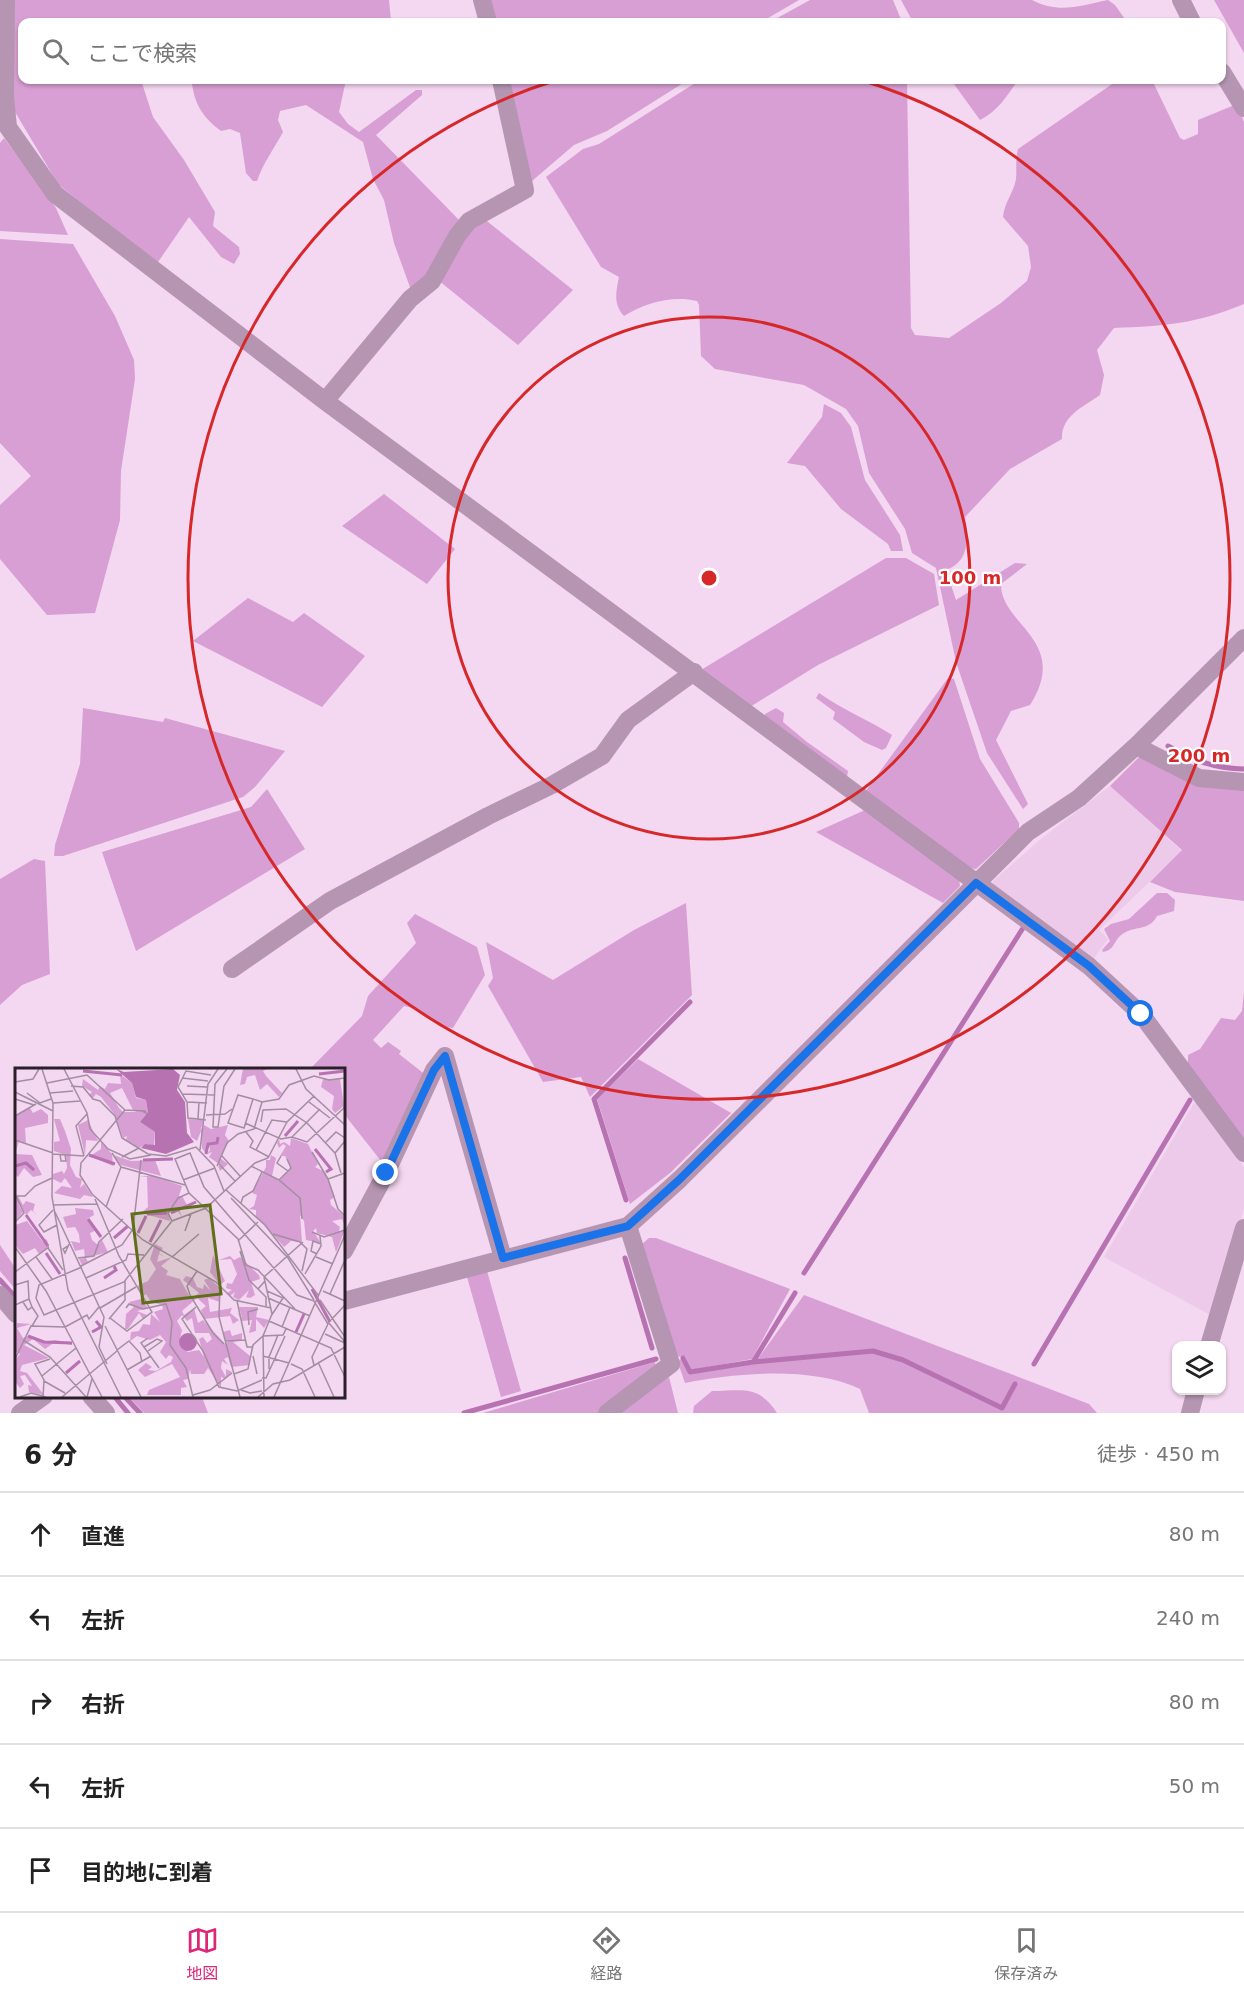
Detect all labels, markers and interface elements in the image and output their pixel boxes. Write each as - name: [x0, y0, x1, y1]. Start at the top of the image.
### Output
- search box: [18, 18, 1226, 84]
- icon: search: [39, 35, 72, 68]
- text: ここで検索: [87, 41, 197, 66]
- text: 100 m: [939, 567, 1001, 588]
- centre of rings: [699, 568, 719, 588]
- text: 200 m: [1168, 745, 1230, 766]
- route start: [1127, 1000, 1153, 1026]
- inset map: [15, 1068, 345, 1398]
- route end: [372, 1159, 398, 1185]
- map controls: [1172, 1341, 1226, 1395]
- button: layers: [1172, 1341, 1226, 1395]
- text: 6 分: [24, 1440, 77, 1470]
- text: 徒歩 · 450 m: [1097, 1442, 1220, 1466]
- icon: ahead: [24, 1518, 57, 1551]
- text: 80 m: [1169, 1522, 1220, 1546]
- text: 直進: [81, 1524, 125, 1549]
- icon: left: [24, 1602, 57, 1635]
- text: 240 m: [1156, 1606, 1220, 1630]
- text: 左折: [81, 1608, 125, 1633]
- icon: right: [24, 1686, 57, 1719]
- text: 80 m: [1169, 1690, 1220, 1714]
- text: 右折: [81, 1692, 125, 1717]
- icon: left: [24, 1770, 57, 1803]
- text: 50 m: [1169, 1774, 1220, 1798]
- text: 左折: [81, 1776, 125, 1801]
- icon: arrive: [24, 1854, 57, 1887]
- text: 目的地に到着: [81, 1860, 213, 1885]
- tab: 地図: [186, 1924, 219, 1984]
- tab: 経路: [590, 1924, 623, 1984]
- tab: 保存済み: [994, 1924, 1058, 1984]

